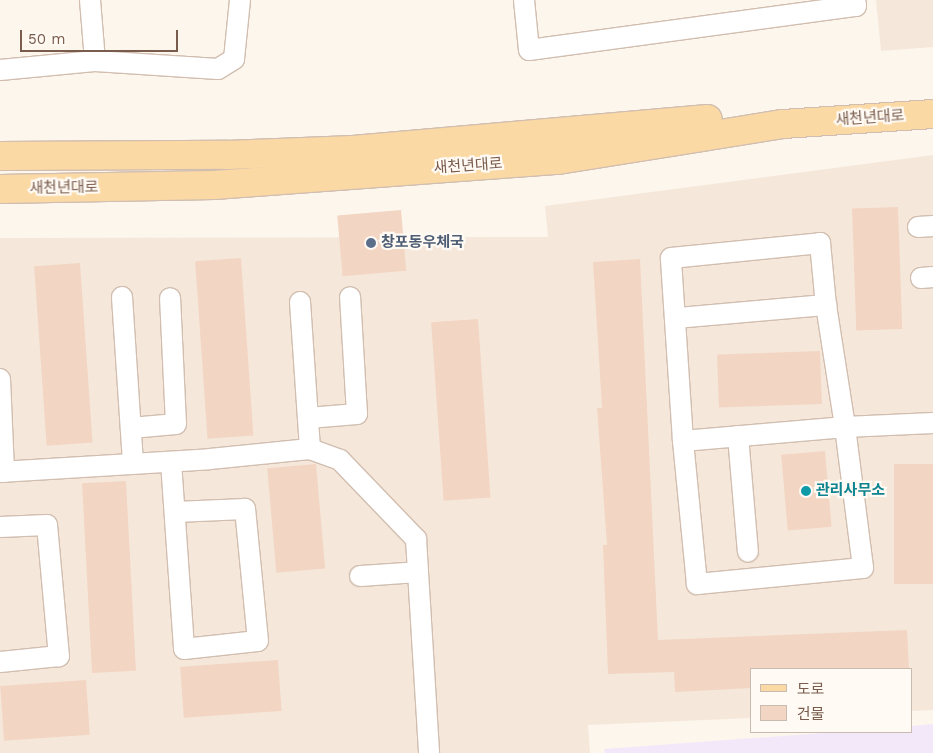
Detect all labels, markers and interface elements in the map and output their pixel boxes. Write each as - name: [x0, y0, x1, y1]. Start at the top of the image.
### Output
- scale bar: [22, 20, 180, 52]
- text: 50 m: [28, 30, 65, 48]
- street label: 새천년대로: [835, 107, 905, 129]
- street label: 새천년대로: [433, 155, 503, 177]
- street label: 새천년대로: [29, 178, 99, 198]
- place label: 창포동우체국: [381, 234, 464, 252]
- marker: 창포동우체국: [365, 237, 377, 249]
- place label: 관리사무소: [816, 482, 885, 500]
- marker: 관리사무소: [800, 485, 812, 497]
- legend: [750, 668, 913, 733]
- text: 도로: [797, 680, 825, 698]
- text: 건물: [797, 705, 825, 723]

